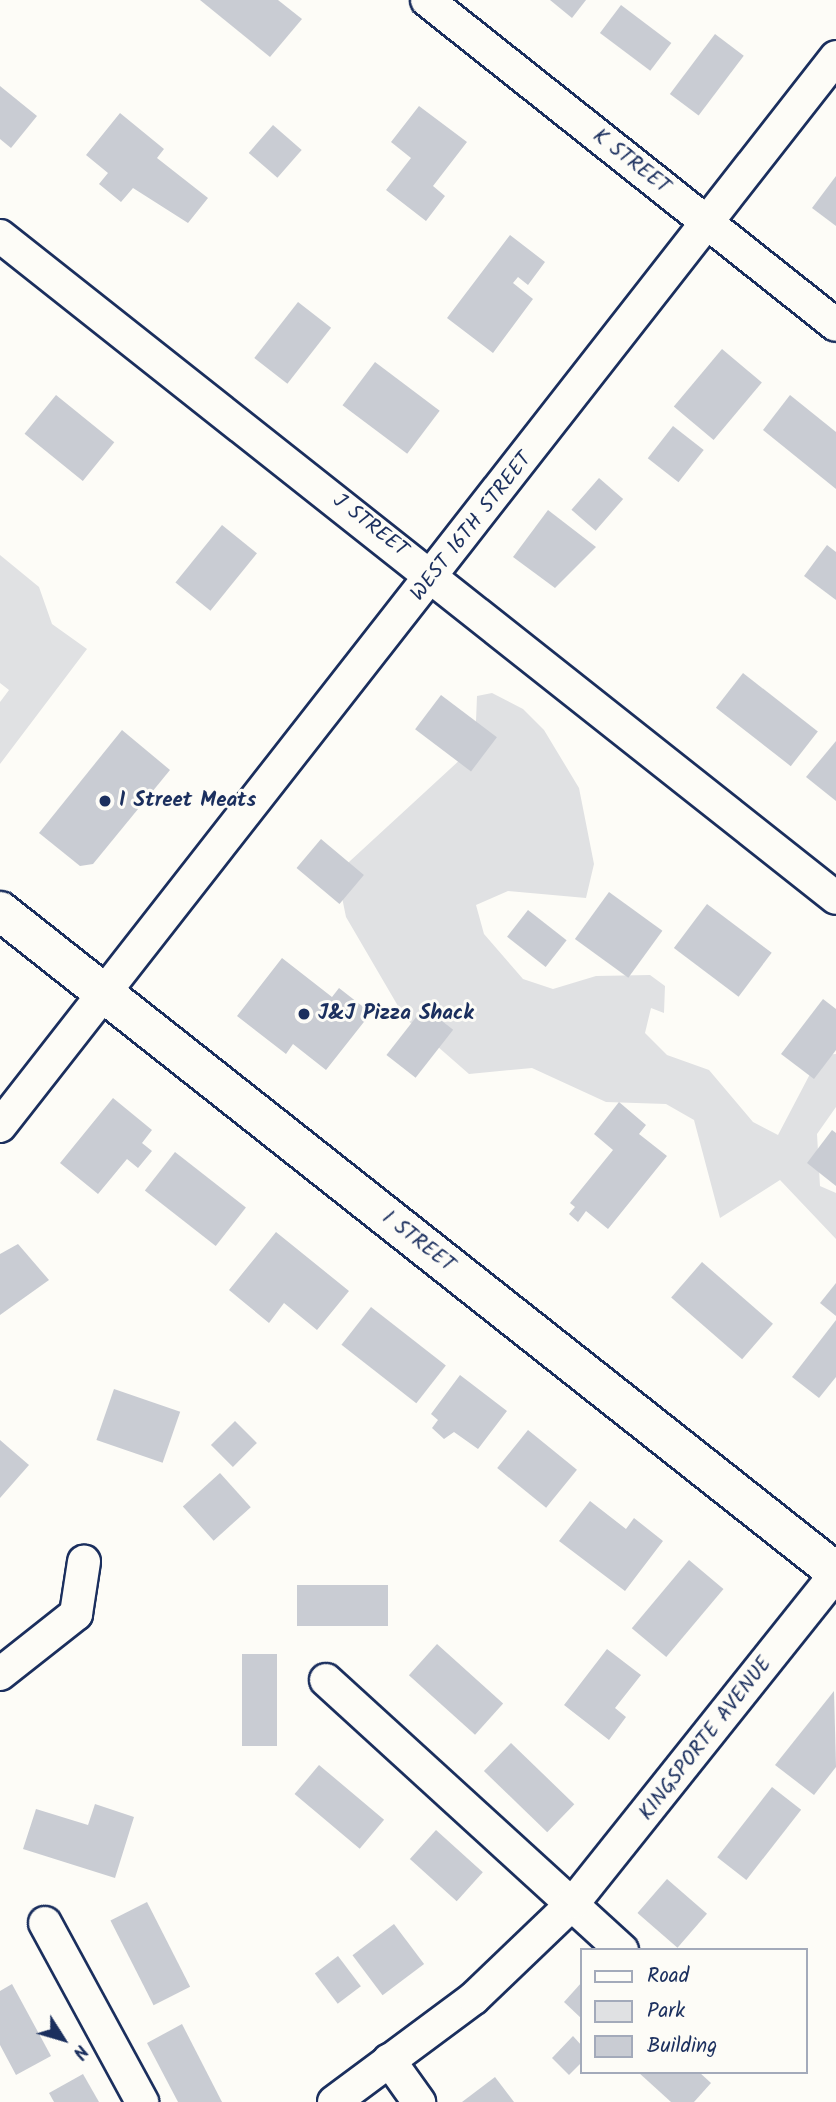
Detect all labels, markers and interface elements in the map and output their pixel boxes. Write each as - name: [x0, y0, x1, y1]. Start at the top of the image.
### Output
- street label: K STREET: [587, 124, 675, 200]
- street label: WEST 16TH STREET: [406, 448, 538, 606]
- street label: J STREET: [327, 489, 413, 563]
- place label: I Street Meats: [119, 788, 256, 814]
- marker: I Street Meats: [97, 793, 113, 809]
- place label: J&J Pizza Shack: [318, 1001, 474, 1027]
- marker: J&J Pizza Shack: [296, 1006, 312, 1022]
- street label: I STREET: [377, 1206, 459, 1278]
- street label: KINGSPORTE AVENUE: [634, 1652, 778, 1826]
- legend: [580, 1948, 808, 2074]
- text: Road: [647, 1960, 689, 1993]
- text: Park: [647, 1995, 685, 2028]
- north arrow: [28, 2004, 98, 2074]
- text: Building: [647, 2030, 717, 2063]
- text: N: [64, 2038, 95, 2065]

